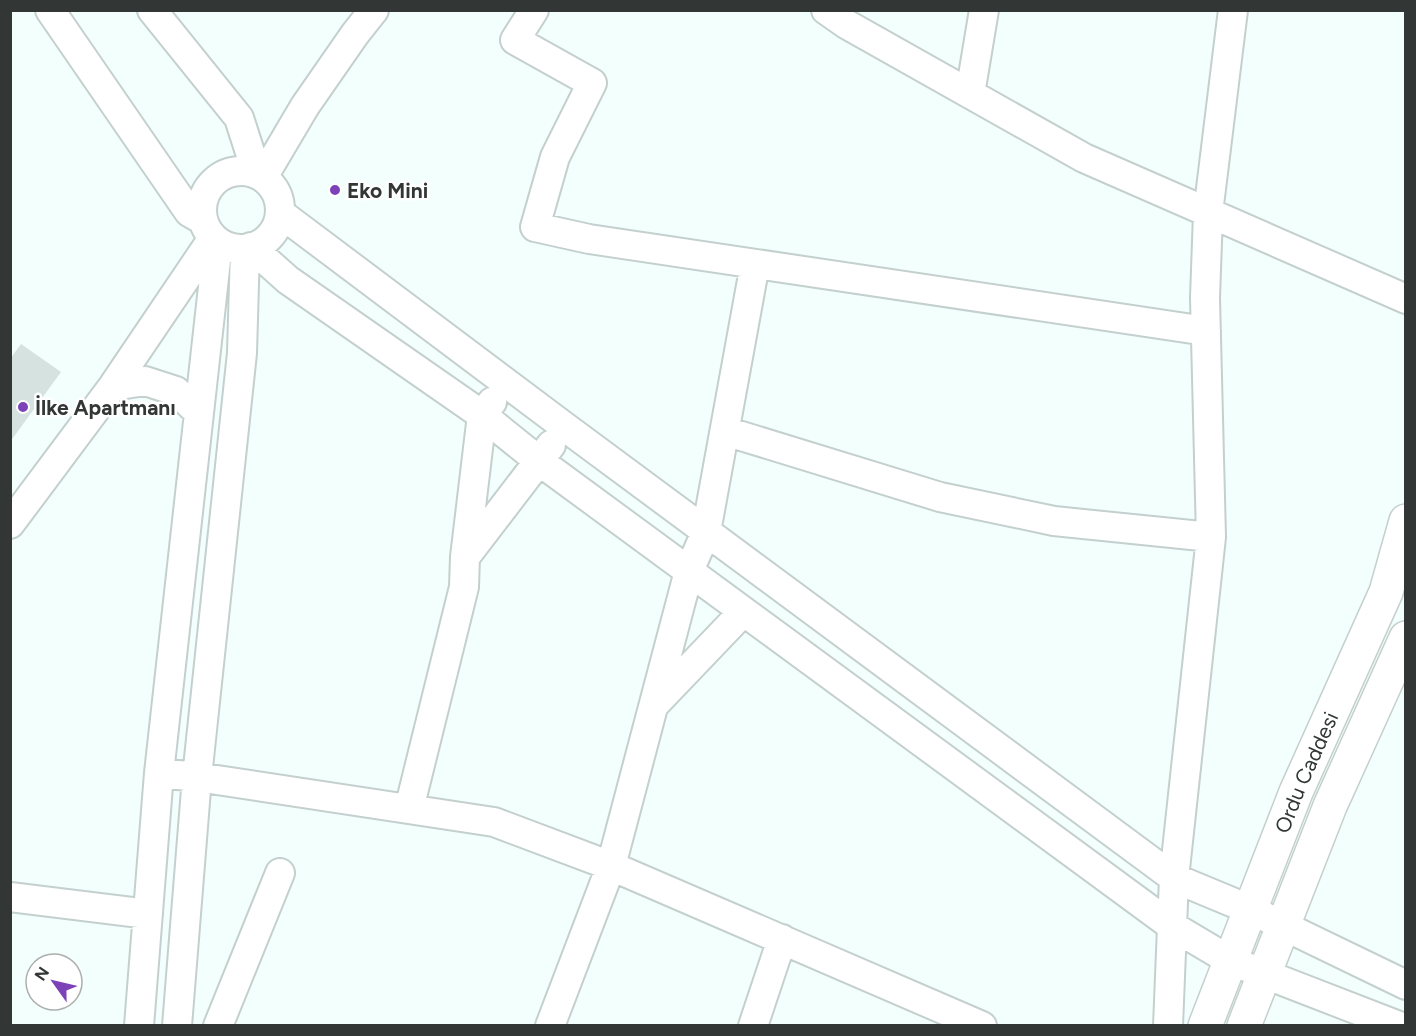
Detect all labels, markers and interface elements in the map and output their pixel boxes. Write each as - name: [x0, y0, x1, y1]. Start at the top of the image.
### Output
- place label: Eko Mini: [347, 178, 428, 203]
- marker: Eko Mini: [328, 183, 342, 197]
- place label: İlke Apartmanı: [35, 395, 176, 420]
- marker: İlke Apartmanı: [16, 400, 30, 414]
- street label: Ordu Caddesi: [1269, 708, 1343, 836]
- north arrow: [24, 952, 84, 1012]
- text: N: [31, 963, 53, 984]

